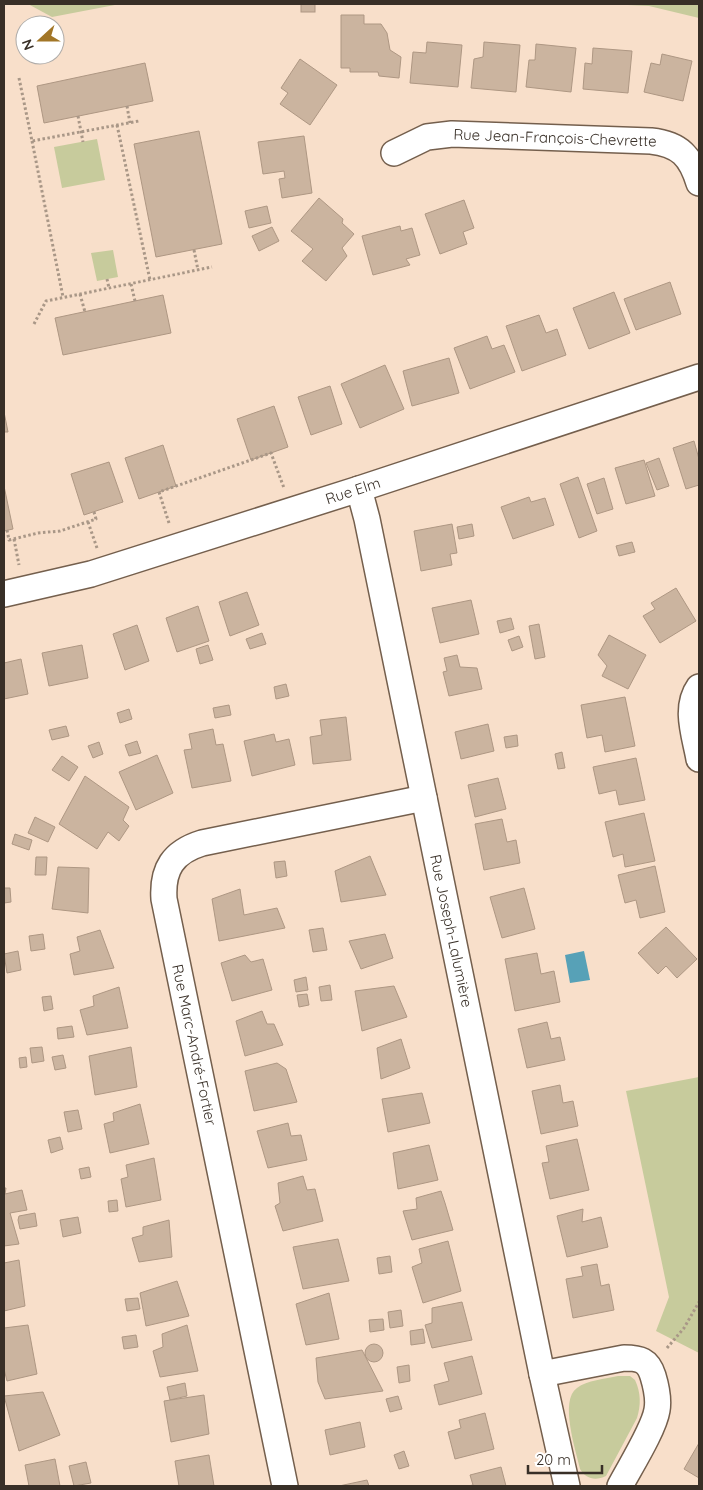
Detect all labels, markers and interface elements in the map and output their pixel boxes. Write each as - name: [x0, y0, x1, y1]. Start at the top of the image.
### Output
- north arrow: [15, 15, 65, 65]
- text: N: [18, 37, 38, 53]
- street label: Rue Jean-François-Chevrette: [453, 124, 657, 151]
- street label: Rue Elm: [323, 473, 383, 508]
- street label: Rue Joseph-Lalumière: [426, 853, 477, 1009]
- street label: Rue Marc-André-Fortier: [168, 962, 221, 1128]
- scale bar: [528, 1442, 602, 1474]
- text: 20 m: [536, 1450, 571, 1469]

